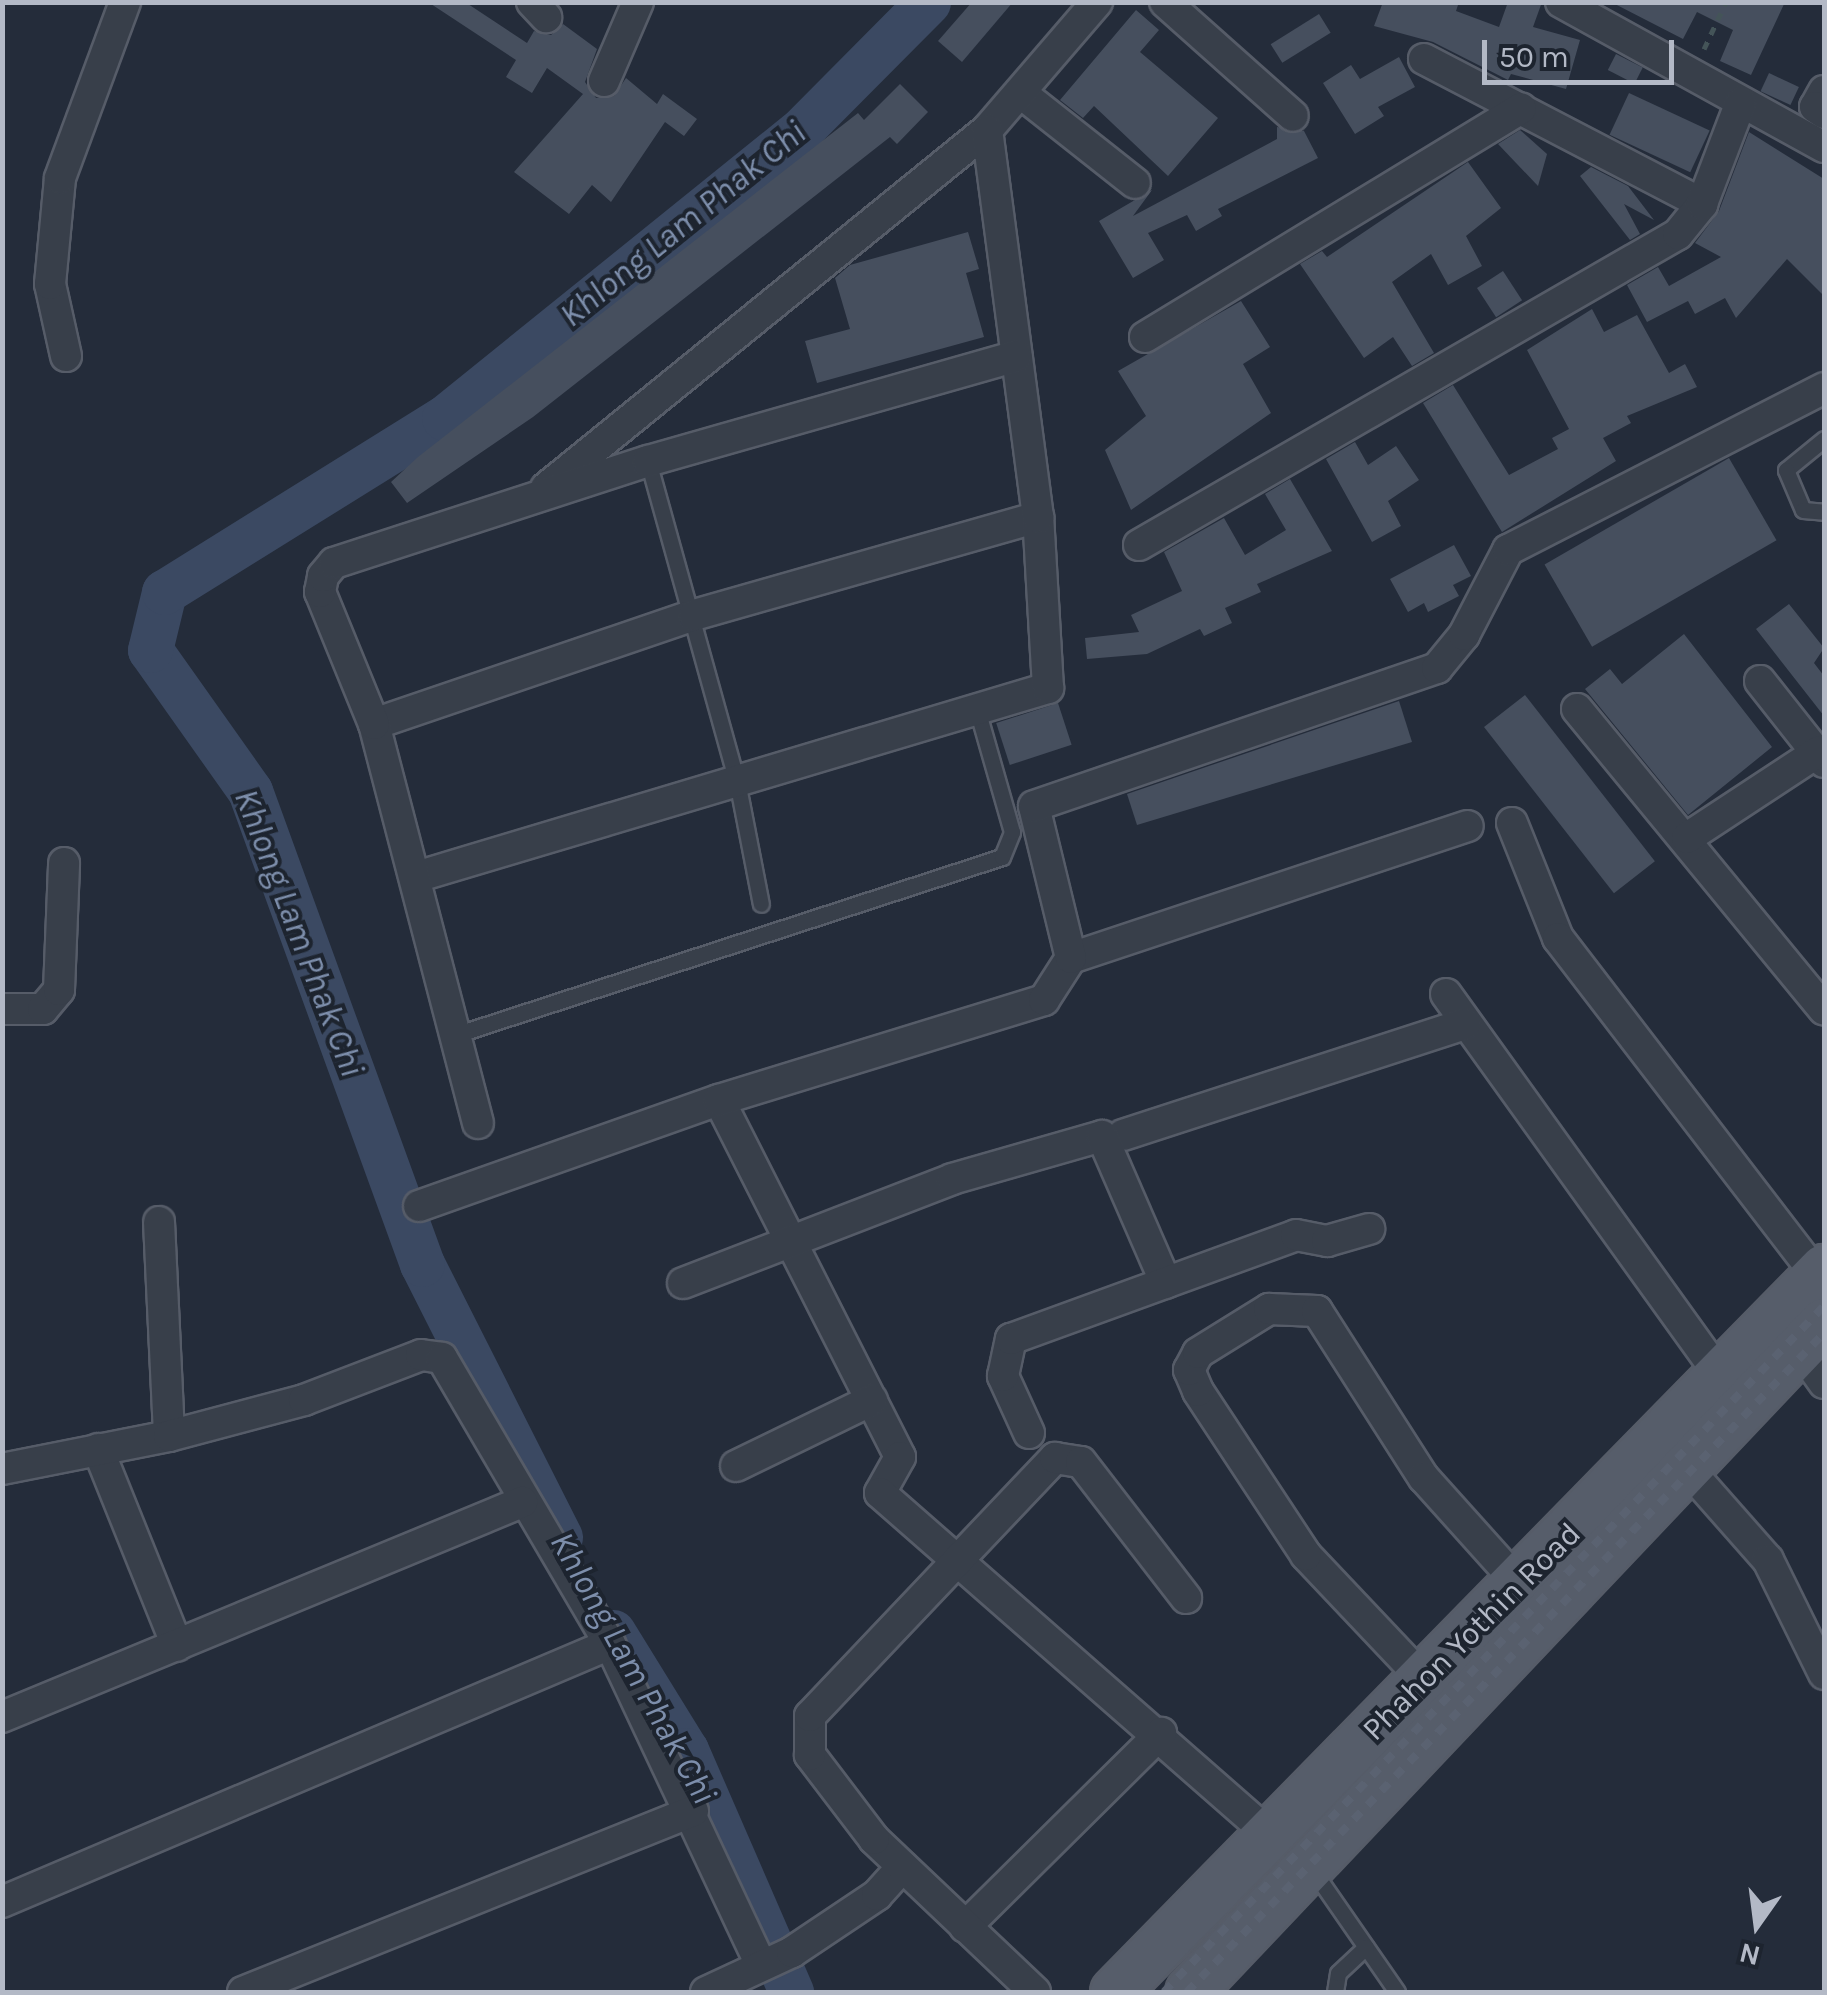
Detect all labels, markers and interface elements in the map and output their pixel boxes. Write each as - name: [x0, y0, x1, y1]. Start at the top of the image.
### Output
- scale bar: [1487, 20, 1680, 82]
- text: 50 m: [1499, 39, 1569, 75]
- water label: Khlong Lam Phak Chi: [551, 112, 815, 336]
- water label: Khlong Lam Phak Chi: [225, 783, 373, 1083]
- street label: Phahon Yothin Road: [1355, 1515, 1589, 1749]
- water label: Khlong Lam Phak Chi: [541, 1524, 725, 1812]
- north arrow: [1707, 1875, 1807, 1975]
- text: N: [1736, 1936, 1763, 1973]

